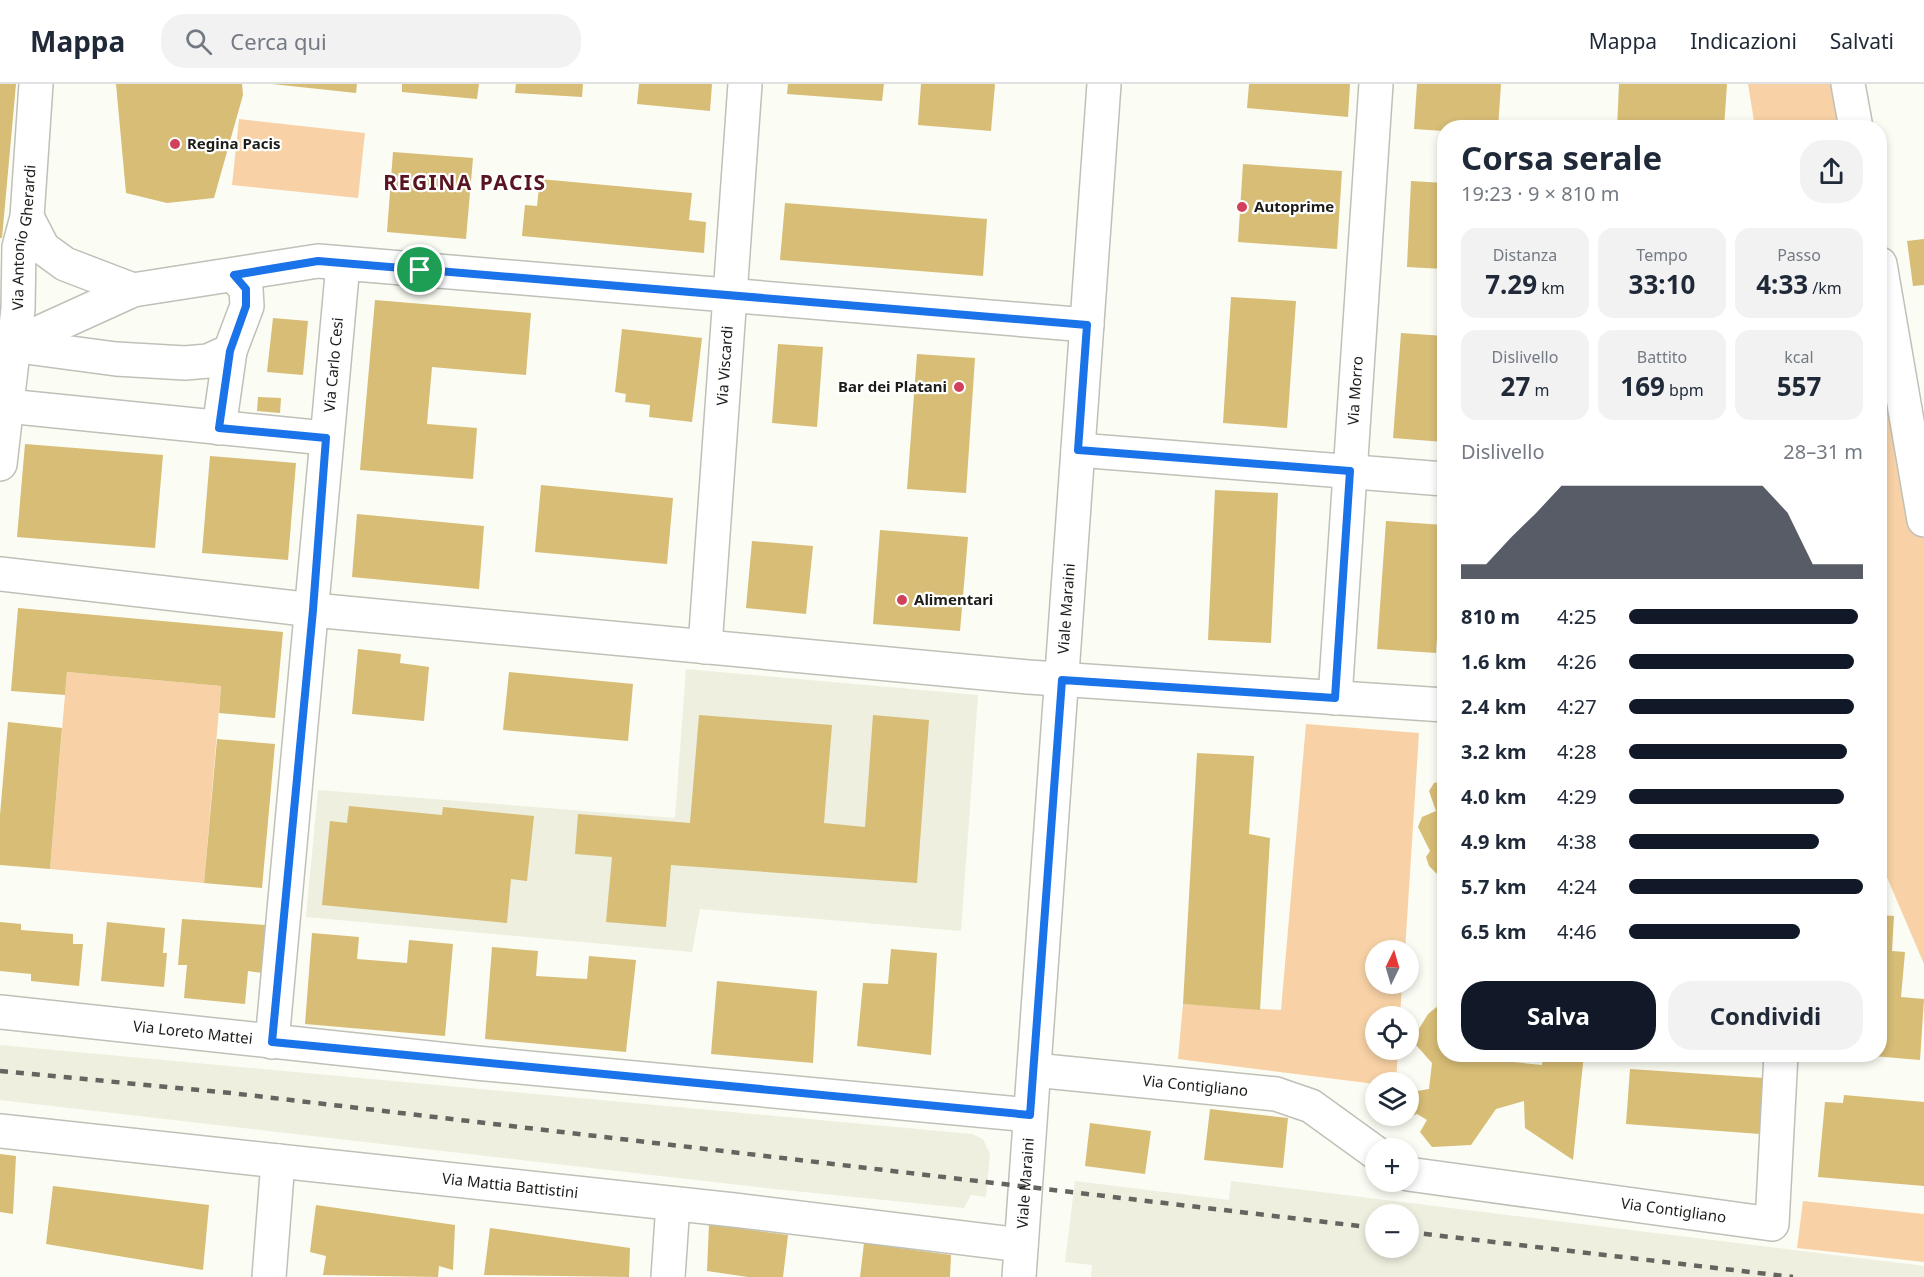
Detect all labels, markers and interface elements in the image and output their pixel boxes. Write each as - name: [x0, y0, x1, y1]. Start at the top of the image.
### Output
- search box: [161, 14, 581, 68]
- text: Mappa: [30, 22, 125, 60]
- icon: search: [182, 25, 215, 58]
- text: Cerca qui: [230, 26, 327, 56]
- text: Mappa: [1589, 27, 1657, 55]
- text: Indicazioni: [1690, 27, 1797, 55]
- text: Salvati: [1830, 27, 1894, 55]
- place label: Regina Pacis: [187, 133, 280, 153]
- text: Corsa serale: [1461, 135, 1662, 180]
- marker: Regina Pacis: [168, 137, 182, 151]
- button: share: [1800, 140, 1863, 203]
- street label: Via Antonio Gherardi: [7, 164, 40, 311]
- district label: REGINA PACIS: [383, 168, 547, 196]
- text: 19:23 · 9 × 810 m: [1461, 180, 1619, 207]
- place label: Autoprime: [1254, 196, 1334, 216]
- marker: Autoprime: [1235, 200, 1249, 214]
- pin: [394, 244, 445, 295]
- text: Distanza: [1493, 244, 1557, 266]
- text: Tempo: [1636, 244, 1688, 266]
- text: Passo: [1777, 244, 1821, 266]
- icon: arrive: [403, 253, 436, 286]
- text: 7.29: [1485, 266, 1537, 302]
- text: 33:10: [1629, 266, 1695, 302]
- text: 4:33: [1756, 266, 1808, 302]
- text: km: [1537, 277, 1565, 299]
- text: /km: [1808, 277, 1842, 299]
- street label: Via Carlo Cesi: [319, 316, 347, 413]
- street label: Via Viscardi: [711, 325, 737, 406]
- text: Dislivello: [1492, 346, 1558, 368]
- text: Battito: [1637, 346, 1687, 368]
- text: kcal: [1784, 346, 1814, 368]
- street label: Via Morro: [1342, 355, 1367, 426]
- text: 27: [1501, 368, 1530, 404]
- text: 169: [1620, 368, 1665, 404]
- text: 557: [1777, 368, 1821, 404]
- place label: Bar dei Platani: [838, 376, 947, 396]
- text: m: [1530, 379, 1549, 401]
- text: bpm: [1665, 379, 1704, 401]
- marker: Bar dei Platani: [952, 380, 966, 394]
- text: Dislivello: [1461, 438, 1545, 465]
- text: 28–31 m: [1783, 438, 1863, 465]
- street label: Viale Maraini: [1052, 563, 1079, 655]
- place label: Alimentari: [914, 589, 993, 609]
- marker: Alimentari: [895, 593, 909, 607]
- text: 810 m: [1461, 603, 1520, 630]
- text: 4:25: [1557, 603, 1597, 630]
- text: 1.6 km: [1461, 648, 1527, 675]
- text: 4:26: [1557, 648, 1597, 675]
- text: 2.4 km: [1461, 693, 1527, 720]
- text: 4:27: [1557, 693, 1597, 720]
- text: 3.2 km: [1461, 738, 1527, 765]
- text: 4:28: [1557, 738, 1597, 765]
- text: 4.0 km: [1461, 783, 1527, 810]
- text: 4:29: [1557, 783, 1597, 810]
- text: 4.9 km: [1461, 828, 1527, 855]
- text: 4:38: [1557, 828, 1597, 855]
- text: 5.7 km: [1461, 873, 1527, 900]
- text: 4:24: [1557, 873, 1597, 900]
- text: 6.5 km: [1461, 918, 1527, 945]
- text: 4:46: [1557, 918, 1597, 945]
- north arrow: [1365, 940, 1419, 994]
- map controls: [1365, 940, 1419, 1258]
- button: Salva: [1461, 981, 1656, 1050]
- button: Condividi: [1668, 981, 1863, 1050]
- button: locate: [1365, 1006, 1419, 1060]
- street label: Via Loreto Mattei: [132, 1015, 254, 1048]
- street label: Via Contigliano: [1142, 1070, 1249, 1100]
- button: layers: [1365, 1072, 1419, 1126]
- street label: Viale Maraini: [1011, 1137, 1038, 1229]
- button: +: [1365, 1138, 1419, 1192]
- street label: Via Mattia Battistini: [441, 1168, 579, 1202]
- street label: Via Contigliano: [1620, 1192, 1728, 1227]
- button: −: [1365, 1204, 1419, 1258]

